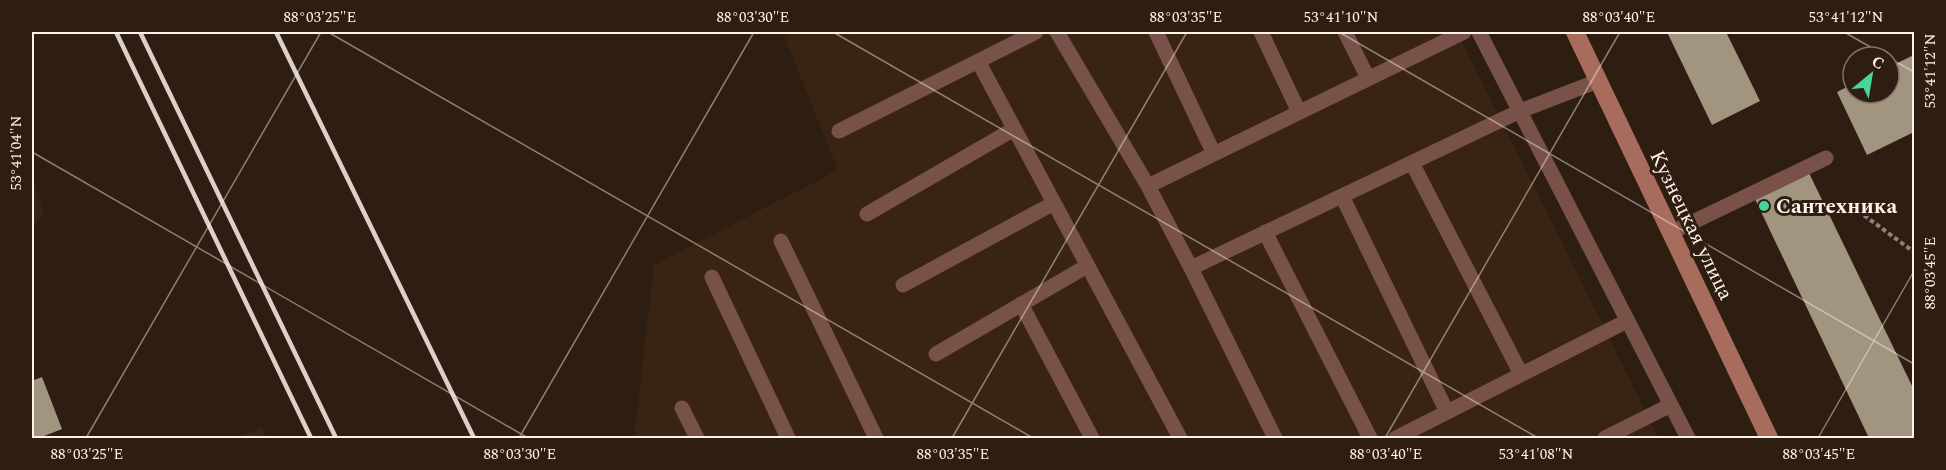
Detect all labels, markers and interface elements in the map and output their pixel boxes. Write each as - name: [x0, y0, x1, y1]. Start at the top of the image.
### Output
- text: 88°03'25"E: [284, 6, 356, 29]
- text: 88°03'30"E: [717, 6, 789, 29]
- text: 88°03'35"E: [1150, 6, 1222, 29]
- text: 53°41'10"N: [1304, 6, 1379, 29]
- text: 88°03'40"E: [1583, 6, 1655, 29]
- text: 53°41'12"N: [1809, 6, 1884, 29]
- text: 53°41'12"N: [1919, 33, 1942, 109]
- north arrow: [1841, 45, 1901, 105]
- text: С: [1867, 50, 1889, 76]
- text: 53°41'04"N: [5, 115, 28, 191]
- street label: Кузнецкая улица: [1641, 145, 1742, 307]
- place label: Сантехника: [1776, 191, 1897, 223]
- marker: Сантехника: [1757, 199, 1771, 213]
- text: 88°03'45"E: [1919, 237, 1942, 309]
- text: 88°03'25"E: [51, 443, 123, 466]
- text: 88°03'30"E: [484, 443, 556, 466]
- text: 88°03'35"E: [917, 443, 989, 466]
- text: 88°03'40"E: [1350, 443, 1422, 466]
- text: 53°41'08"N: [1499, 443, 1574, 466]
- text: 88°03'45"E: [1783, 443, 1855, 466]

